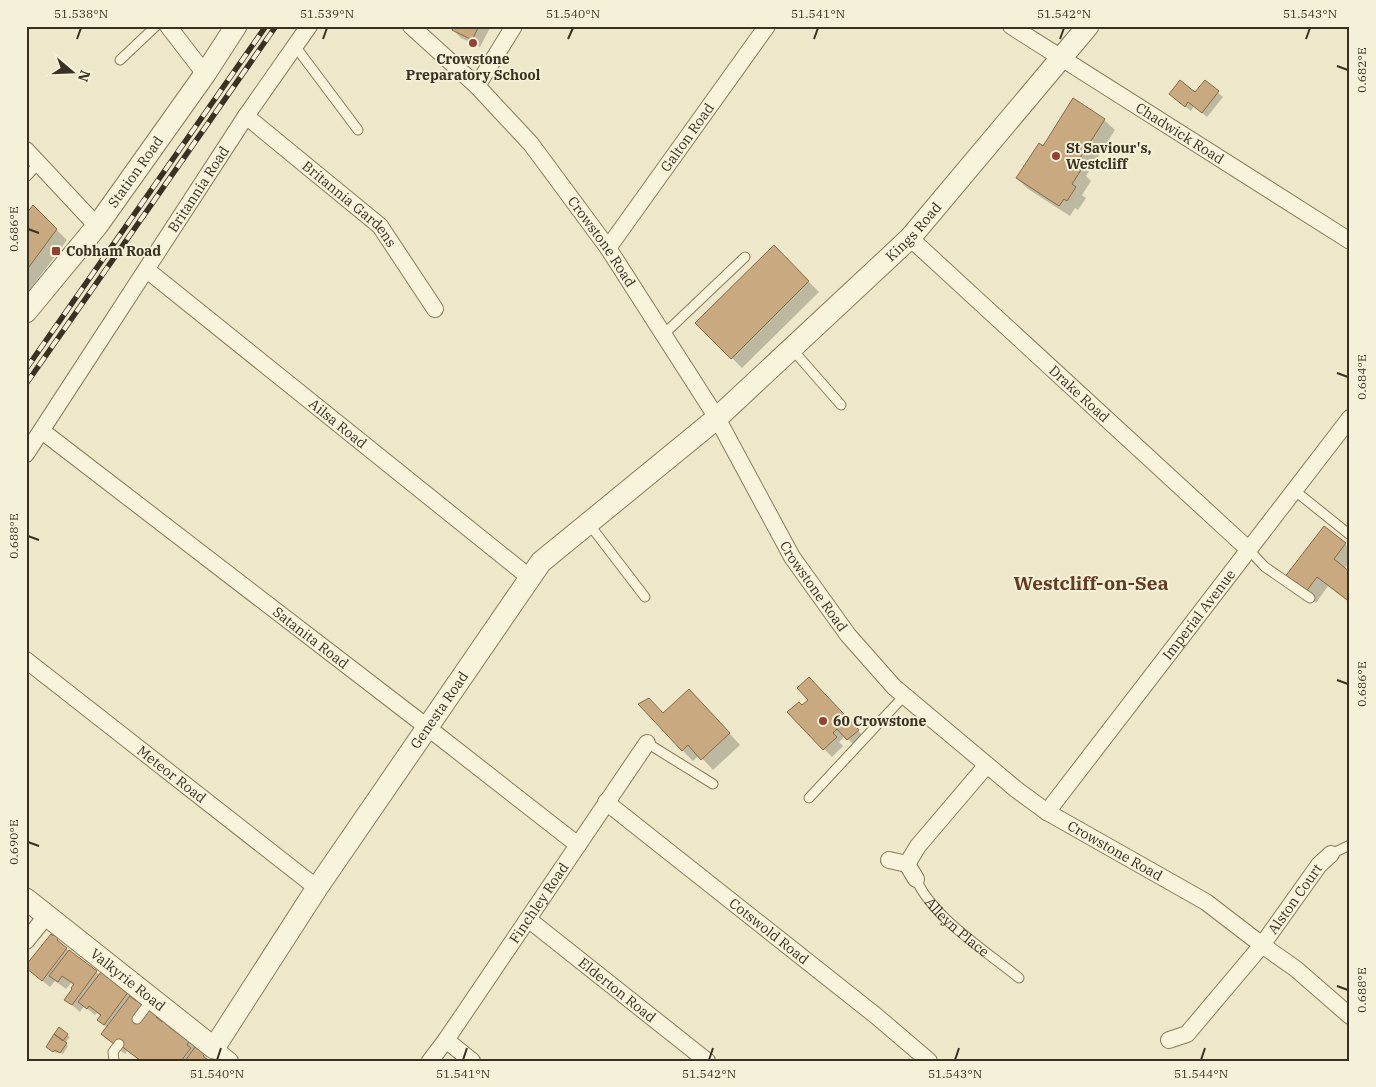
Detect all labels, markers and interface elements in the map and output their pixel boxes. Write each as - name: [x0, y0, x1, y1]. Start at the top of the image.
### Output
- text: 51.538°N: [54, 6, 108, 21]
- text: 51.539°N: [300, 6, 354, 21]
- text: 51.540°N: [546, 6, 600, 21]
- text: 51.541°N: [791, 6, 845, 21]
- text: 51.542°N: [1037, 6, 1091, 21]
- text: 51.543°N: [1283, 6, 1337, 21]
- marker: Crowstone Preparatory School: [467, 37, 479, 49]
- text: 0.682°E: [1354, 47, 1369, 93]
- north arrow: [48, 48, 98, 98]
- place label: Crowstone Preparatory School: [406, 50, 541, 84]
- text: N: [74, 68, 95, 84]
- street label: Chadwick Road: [1132, 98, 1228, 168]
- street label: Galton Road: [656, 99, 718, 175]
- street label: Station Road: [104, 132, 167, 211]
- place label: St Saviour's, Westcliff: [1066, 139, 1152, 173]
- street label: Britannia Road: [164, 142, 233, 236]
- marker: St Saviour's, Westcliff: [1050, 150, 1062, 162]
- street label: Britannia Gardens: [298, 157, 401, 251]
- street label: Crowstone Road: [564, 193, 640, 291]
- street label: Kings Road: [882, 198, 946, 265]
- text: 0.686°E: [6, 206, 21, 252]
- place label: Cobham Road: [66, 242, 161, 260]
- marker: Cobham Road: [50, 245, 62, 257]
- text: 0.684°E: [1354, 354, 1369, 400]
- street label: Drake Road: [1045, 361, 1114, 426]
- street label: Ailsa Road: [305, 395, 371, 453]
- text: 0.688°E: [6, 513, 21, 559]
- street label: Crowstone Road: [776, 538, 852, 635]
- street label: Imperial Avenue: [1158, 566, 1239, 663]
- district label: Westcliff-on-Sea: [1013, 571, 1169, 595]
- street label: Satanita Road: [269, 603, 353, 673]
- text: 0.686°E: [1354, 661, 1369, 707]
- street label: Genesta Road: [406, 667, 472, 752]
- place label: 60 Crowstone: [833, 712, 927, 730]
- marker: 60 Crowstone: [817, 715, 829, 727]
- street label: Meteor Road: [133, 741, 210, 807]
- street label: Crowstone Road: [1064, 816, 1166, 885]
- text: 0.690°E: [6, 819, 21, 865]
- street label: Finchley Road: [505, 859, 573, 947]
- street label: Alston Court: [1264, 860, 1326, 938]
- street label: Cotswold Road: [726, 894, 813, 968]
- street label: Alleyn Place: [921, 894, 993, 961]
- street label: Valkyrie Road: [87, 945, 169, 1015]
- street label: Elderton Road: [575, 954, 660, 1026]
- text: 0.688°E: [1354, 967, 1369, 1013]
- text: 51.540°N: [190, 1066, 244, 1081]
- text: 51.541°N: [436, 1066, 490, 1081]
- text: 51.542°N: [682, 1066, 736, 1081]
- text: 51.543°N: [928, 1066, 982, 1081]
- text: 51.544°N: [1174, 1066, 1228, 1081]

